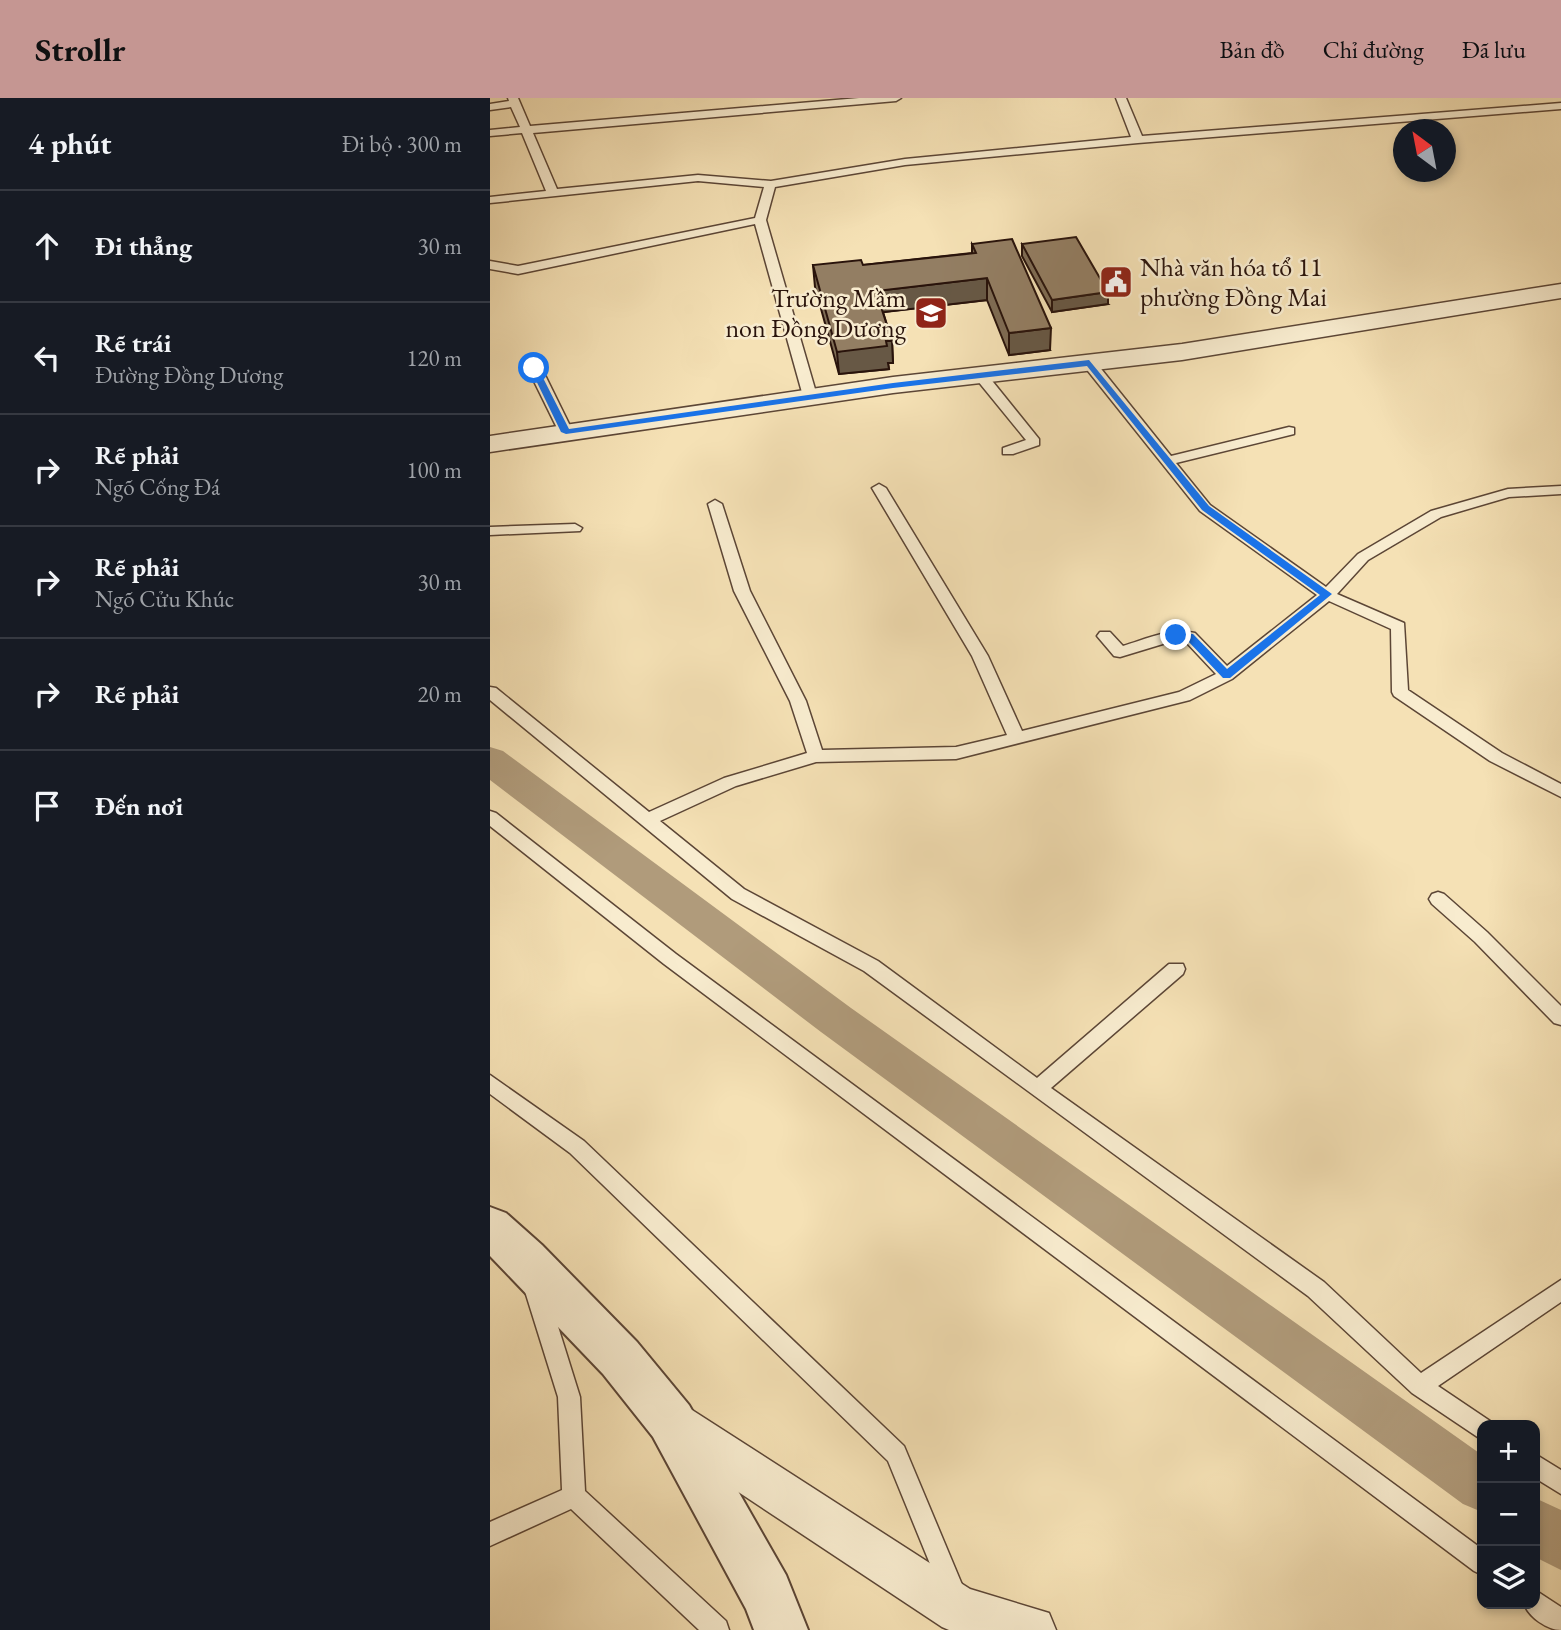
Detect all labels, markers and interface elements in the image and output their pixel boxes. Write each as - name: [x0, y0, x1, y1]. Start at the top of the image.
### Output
- text: Strollr: [35, 28, 126, 71]
- text: Bản đồ: [1220, 34, 1285, 65]
- text: Chỉ đường: [1323, 34, 1424, 65]
- text: Đã lưu: [1462, 34, 1526, 65]
- north arrow: [1393, 119, 1456, 182]
- text: 4 phút: [28, 124, 112, 163]
- text: Đi bộ · 300 m: [342, 129, 462, 159]
- icon: ahead: [28, 227, 66, 265]
- text: Đi thẳng: [95, 229, 192, 263]
- text: 30 m: [417, 231, 462, 261]
- place label: Nhà văn hóa tổ 11 phường Đồng Mai: [1140, 250, 1327, 314]
- public building icon: Nhà văn hóa tổ 11 phường Đồng Mai: [1097, 263, 1135, 301]
- place label: Trường Mầm non Đồng Dương: [725, 281, 907, 345]
- school or university icon: Trường Mầm non Đồng Dương: [912, 294, 950, 332]
- text: Rẽ trái: [95, 326, 171, 360]
- icon: left: [28, 339, 66, 377]
- text: 120 m: [406, 343, 462, 373]
- route start: [518, 352, 549, 383]
- text: Đường Đồng Dương: [95, 360, 283, 390]
- text: Rẽ phải: [95, 438, 179, 472]
- icon: right: [28, 451, 66, 489]
- text: 100 m: [406, 455, 462, 485]
- text: Ngõ Cống Đá: [95, 472, 220, 502]
- text: Rẽ phải: [95, 550, 179, 584]
- icon: right: [28, 563, 66, 601]
- text: 30 m: [417, 567, 462, 597]
- text: Ngõ Cửu Khúc: [95, 584, 234, 614]
- route end: [1160, 619, 1191, 650]
- icon: right: [28, 675, 66, 713]
- text: Rẽ phải: [95, 677, 179, 711]
- text: 20 m: [417, 679, 462, 709]
- icon: arrive: [28, 787, 66, 825]
- text: Đến nơi: [95, 789, 183, 823]
- map controls: [1477, 1420, 1540, 1609]
- button: +: [1477, 1420, 1540, 1483]
- button: −: [1477, 1483, 1540, 1546]
- button: layers: [1477, 1546, 1540, 1609]

